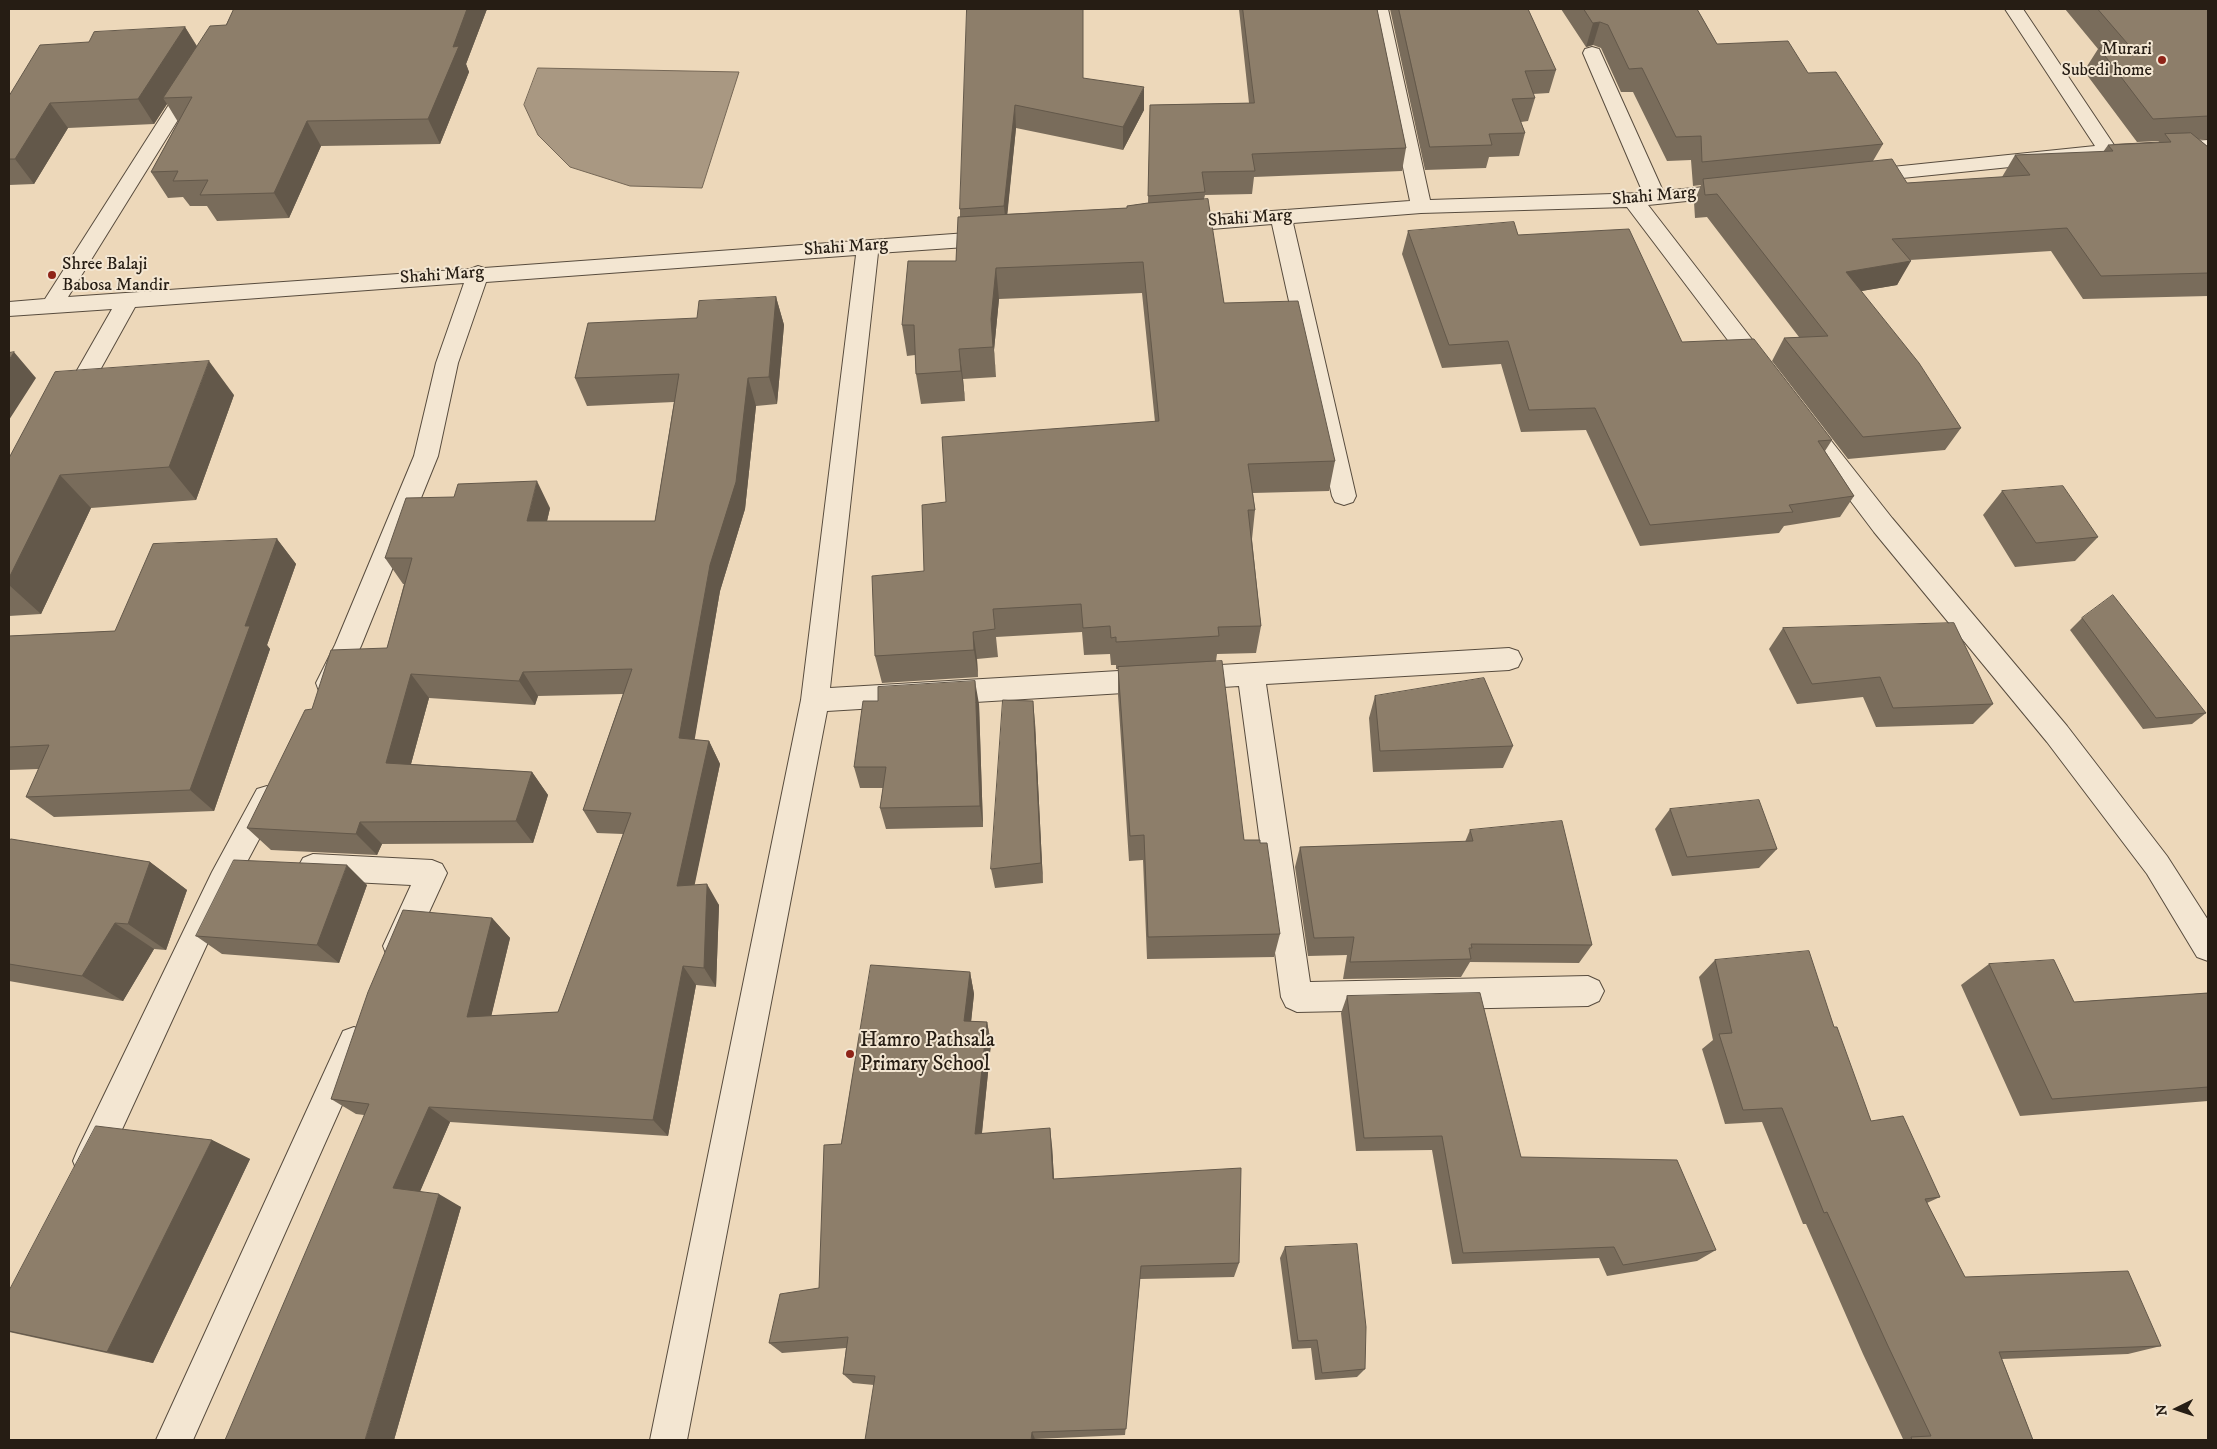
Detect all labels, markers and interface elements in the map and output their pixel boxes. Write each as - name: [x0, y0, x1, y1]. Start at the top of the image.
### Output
- place label: Murari Subedi home: [2061, 39, 2152, 82]
- marker: Murari Subedi home: [2156, 54, 2168, 66]
- street label: Shahi Marg: [1611, 183, 1697, 211]
- street label: Shahi Marg: [1207, 205, 1293, 233]
- street label: Shahi Marg: [803, 234, 889, 262]
- place label: Shree Balaji Babosa Mandir: [62, 254, 170, 296]
- street label: Shahi Marg: [399, 262, 485, 290]
- marker: Shree Balaji Babosa Mandir: [46, 269, 58, 281]
- place label: Hamro Pathsala Primary School: [860, 1029, 995, 1079]
- marker: Hamro Pathsala Primary School: [844, 1048, 856, 1060]
- north arrow: [2152, 1384, 2202, 1434]
- text: N: [2153, 1404, 2171, 1416]

